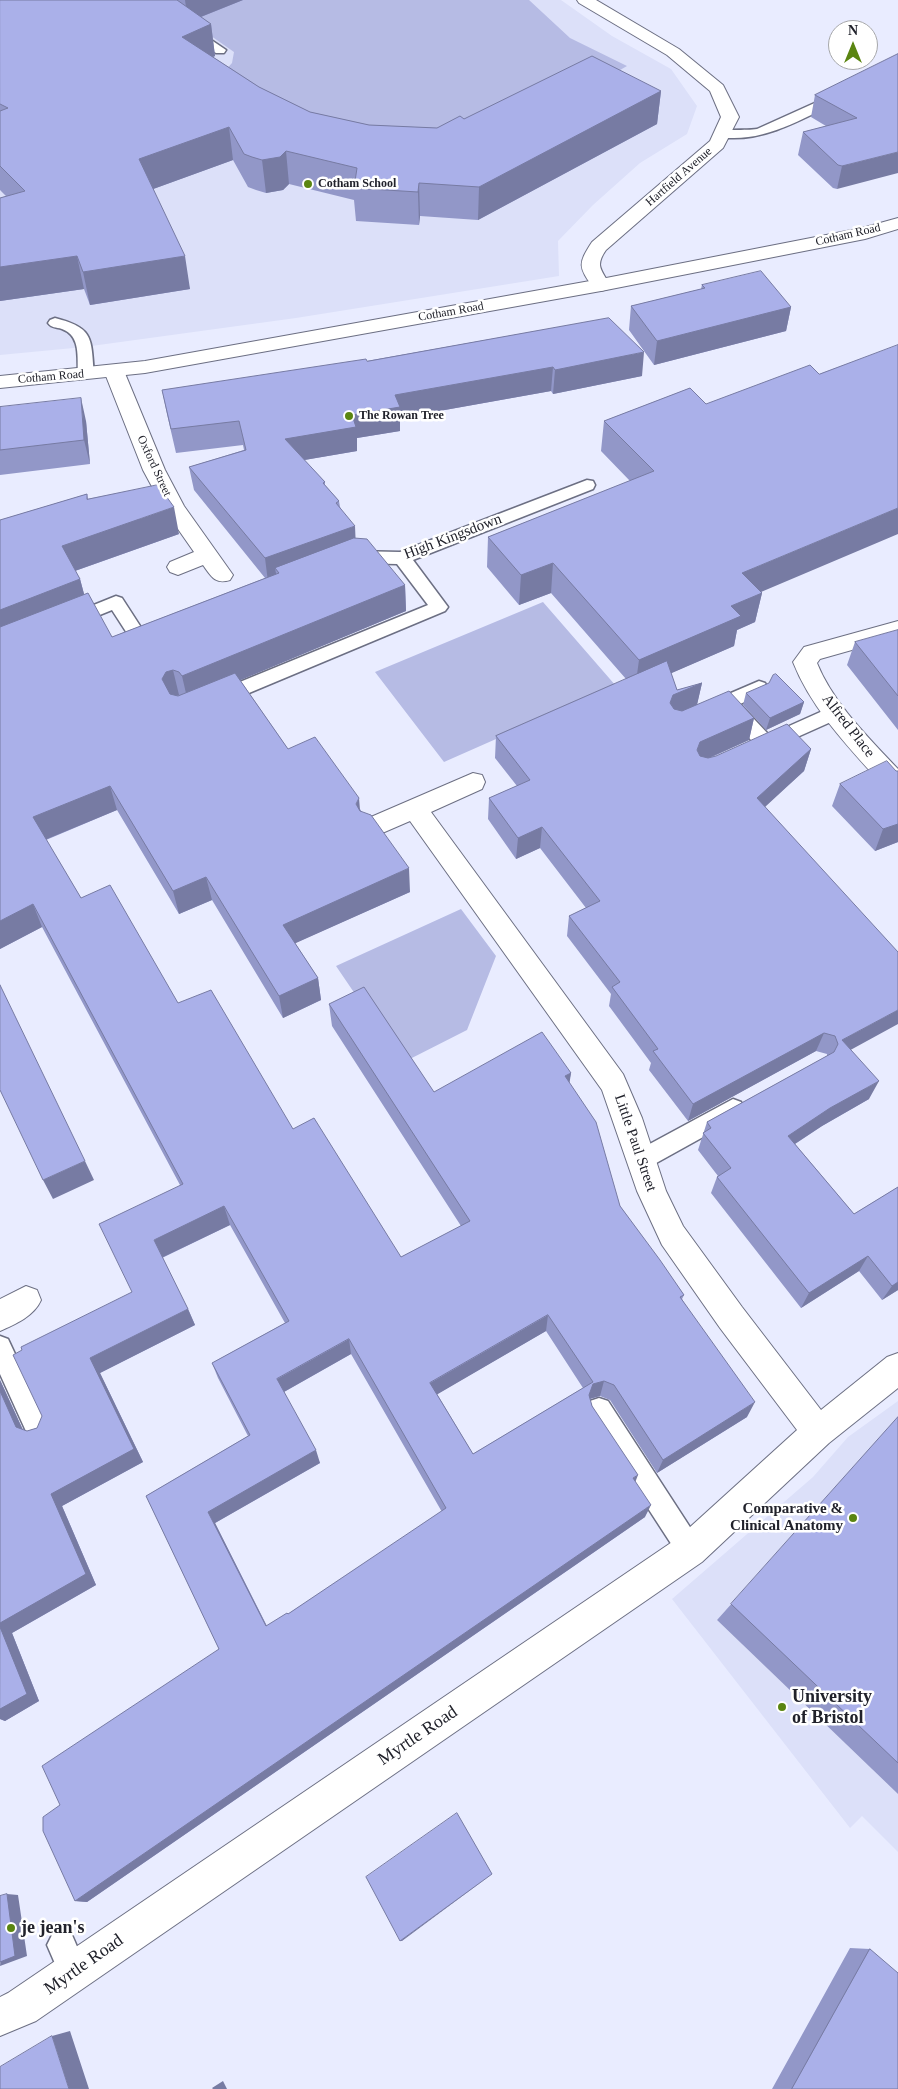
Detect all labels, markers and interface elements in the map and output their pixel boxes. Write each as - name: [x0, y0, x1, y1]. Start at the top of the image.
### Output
- north arrow: [828, 20, 878, 70]
- text: N: [848, 23, 858, 38]
- street label: Hartfield Avenue: [643, 144, 715, 210]
- place label: Cotham School: [318, 177, 396, 191]
- marker: Cotham School: [302, 178, 314, 190]
- street label: Cotham Road: [814, 221, 882, 249]
- street label: Cotham Road: [417, 299, 485, 325]
- street label: Cotham Road: [17, 367, 85, 387]
- place label: The Rowan Tree: [359, 409, 444, 423]
- marker: The Rowan Tree: [343, 410, 355, 422]
- street label: Oxford Street: [134, 433, 174, 499]
- street label: High Kingsdown: [402, 510, 504, 564]
- street label: Alfred Place: [818, 691, 878, 761]
- street label: Little Paul Street: [610, 1092, 660, 1194]
- place label: Comparative & Clinical Anatomy: [730, 1500, 843, 1535]
- marker: Comparative & Clinical Anatomy: [847, 1512, 859, 1524]
- place label: University of Bristol: [792, 1686, 872, 1728]
- street label: Myrtle Road: [374, 1701, 462, 1771]
- marker: University of Bristol: [776, 1701, 788, 1713]
- place label: je jean's: [21, 1917, 84, 1939]
- marker: je jean's: [5, 1922, 17, 1934]
- street label: Myrtle Road: [40, 1930, 128, 2000]

